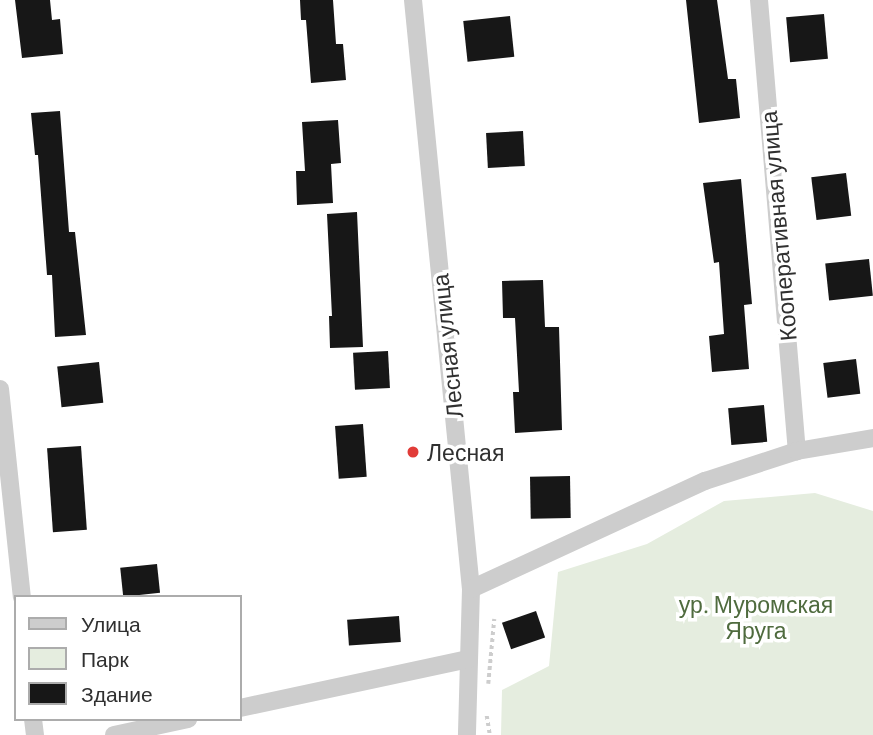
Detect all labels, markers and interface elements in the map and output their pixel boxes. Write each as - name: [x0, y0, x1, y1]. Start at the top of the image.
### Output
- street label: Кооперативная улица: [754, 110, 802, 342]
- street label: Лесная улица: [426, 272, 468, 420]
- place label: Лесная: [427, 438, 504, 466]
- marker: Лесная: [405, 444, 421, 460]
- park label: ур. Муромская Яруга: [679, 590, 833, 644]
- legend: [14, 595, 242, 721]
- text: Улица: [81, 611, 141, 636]
- text: Парк: [81, 646, 129, 671]
- text: Здание: [81, 681, 153, 706]

